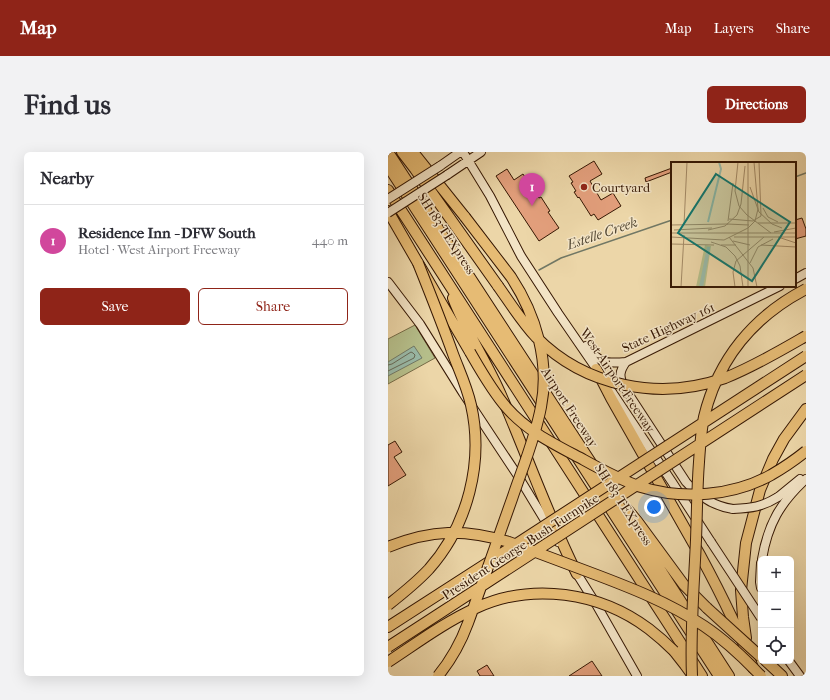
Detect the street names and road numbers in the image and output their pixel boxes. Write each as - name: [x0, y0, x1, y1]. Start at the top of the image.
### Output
- street label: SH 183 TEXpress: [415, 190, 479, 277]
- street label: State Highway 161: [619, 299, 717, 355]
- street label: West Airport Freeway: [576, 324, 659, 436]
- street label: Airport Freeway: [538, 364, 602, 451]
- street label: SH 183 TEXpress: [592, 461, 656, 548]
- street label: President George Bush Turnpike: [439, 490, 602, 603]

